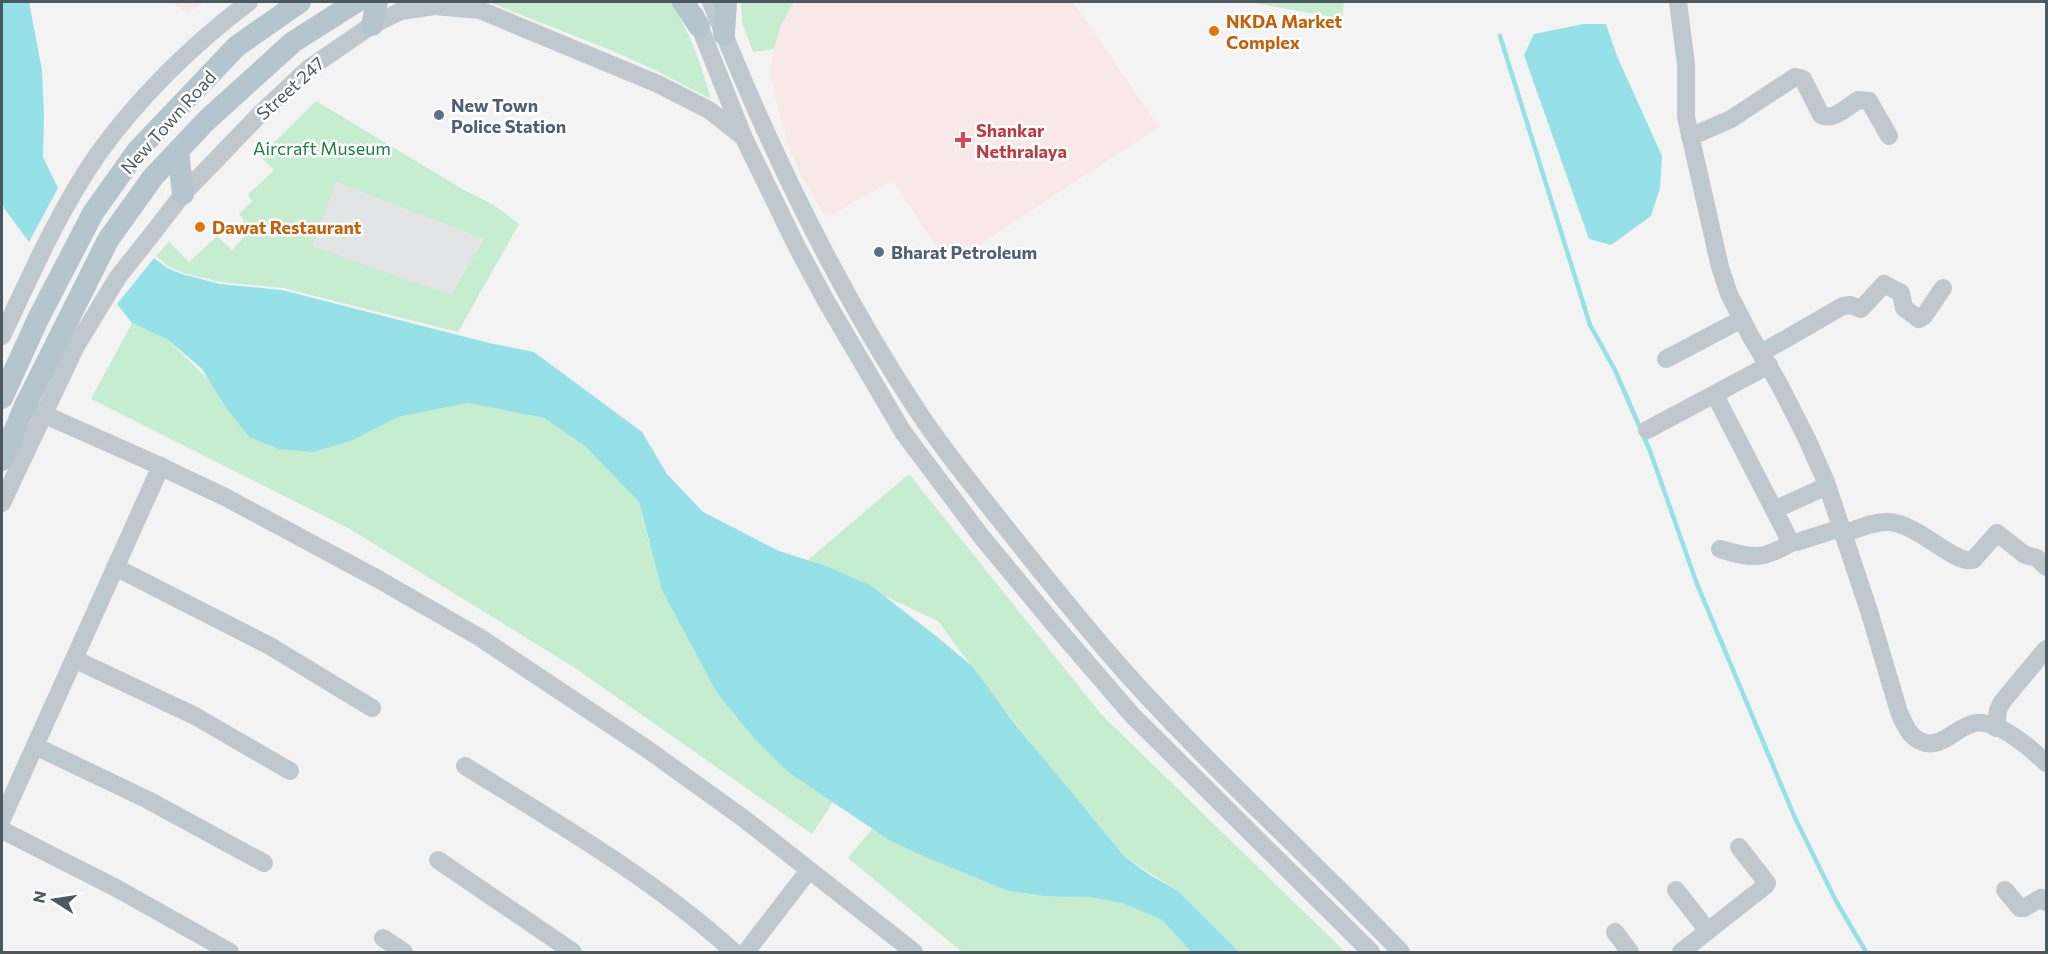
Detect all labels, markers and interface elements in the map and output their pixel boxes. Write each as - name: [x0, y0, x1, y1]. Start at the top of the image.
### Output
- place label: NKDA Market Complex: [1226, 10, 1342, 53]
- marker: NKDA Market Complex: [1207, 24, 1221, 38]
- street label: Street 247: [251, 52, 329, 124]
- street label: New Town Road: [116, 66, 220, 178]
- place label: New Town Police Station: [451, 94, 566, 137]
- marker: New Town Police Station: [432, 108, 446, 122]
- place label: Shankar Nethralaya: [976, 119, 1067, 162]
- marker: Shankar Nethralaya: [954, 131, 972, 149]
- park label: Aircraft Museum: [253, 137, 391, 159]
- place label: Dawat Restaurant: [212, 216, 362, 238]
- marker: Dawat Restaurant: [193, 220, 207, 234]
- place label: Bharat Petroleum: [891, 241, 1037, 263]
- marker: Bharat Petroleum: [872, 245, 886, 259]
- north arrow: [24, 870, 84, 930]
- text: N: [28, 889, 49, 905]

